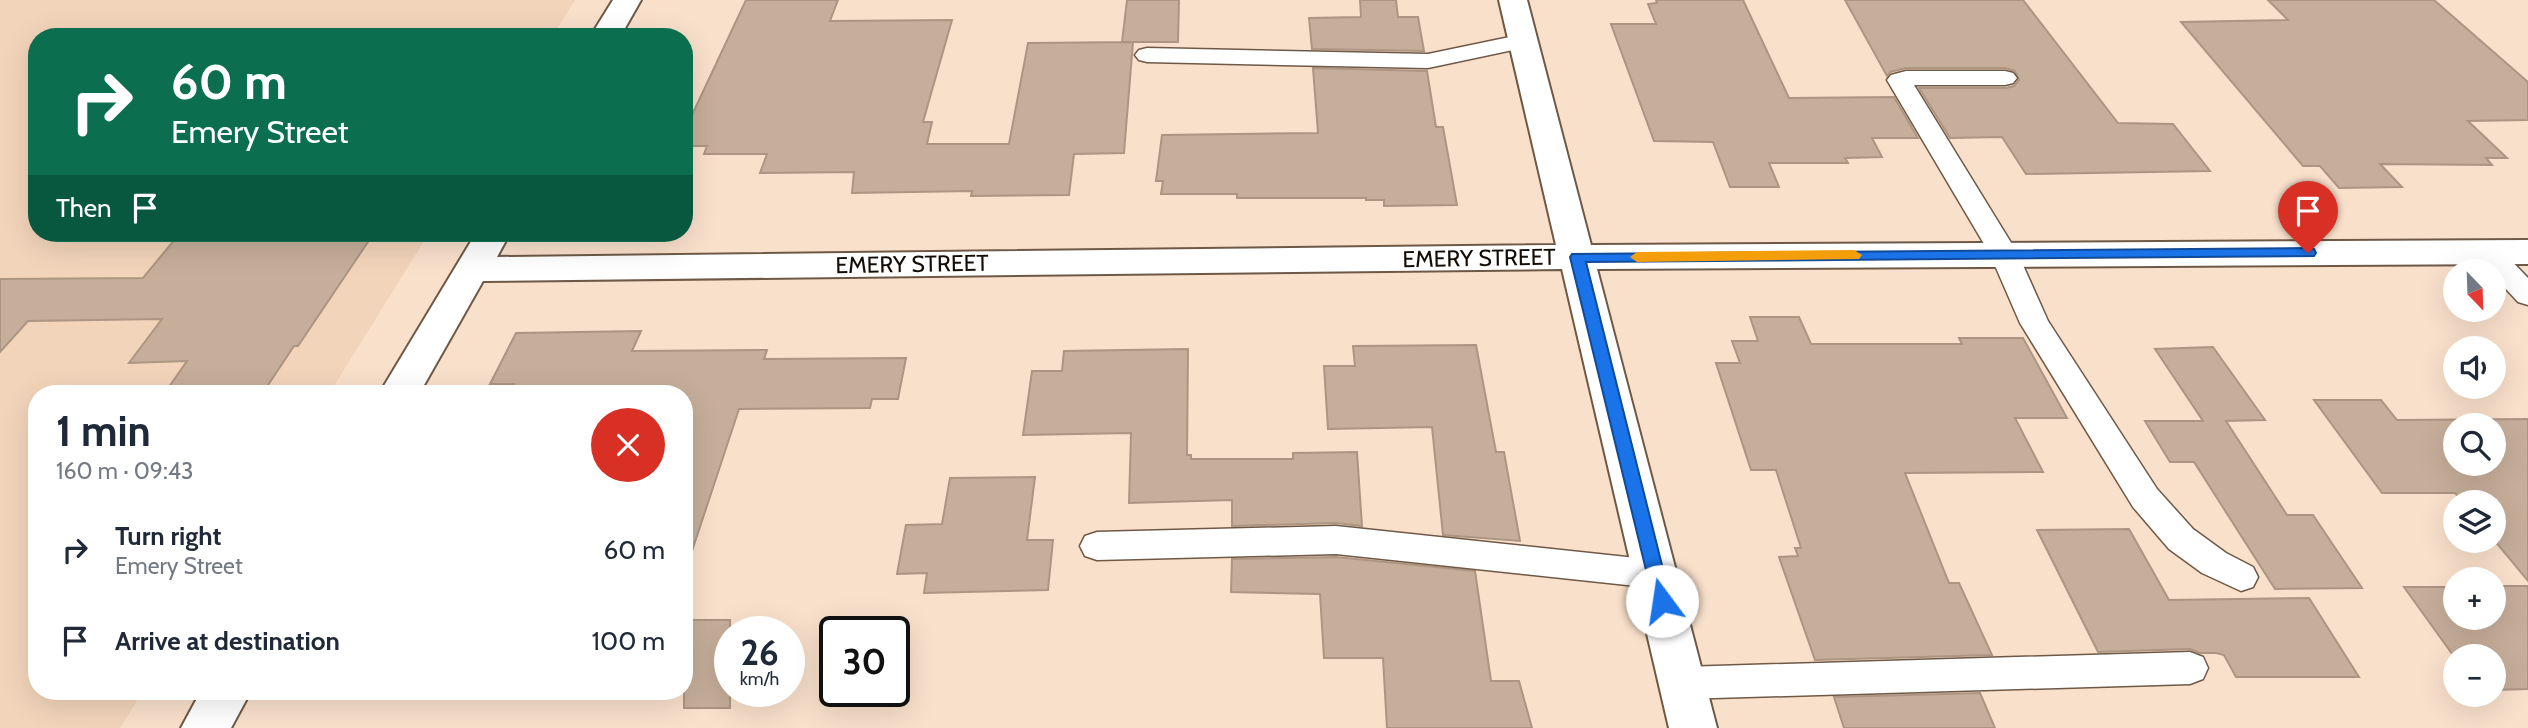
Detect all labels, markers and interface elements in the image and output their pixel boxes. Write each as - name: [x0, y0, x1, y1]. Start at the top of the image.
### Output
- text: 60 m: [171, 52, 287, 111]
- icon: right: [56, 56, 147, 147]
- text: Emery Street: [171, 112, 349, 151]
- pin: [2278, 181, 2338, 253]
- icon: arrive: [126, 189, 164, 227]
- text: Then: [56, 192, 112, 224]
- icon: arrive: [2289, 192, 2327, 230]
- street label: EMERY STREET: [1402, 243, 1556, 273]
- street label: EMERY STREET: [835, 249, 989, 279]
- north arrow: [2443, 259, 2506, 322]
- map controls: [2443, 259, 2506, 707]
- button: sound: [2443, 336, 2506, 399]
- text: 1 min: [56, 405, 151, 457]
- button: close: [591, 408, 665, 482]
- button: search: [2443, 413, 2506, 476]
- text: 160 m · 09:43: [56, 457, 193, 485]
- button: layers: [2443, 490, 2506, 553]
- text: Turn right: [115, 520, 221, 552]
- icon: right: [56, 531, 94, 569]
- text: 60 m: [603, 534, 665, 566]
- text: Emery Street: [115, 552, 243, 580]
- position arrow: [1625, 564, 1699, 638]
- button: +: [2443, 567, 2506, 630]
- speed limit sign: 30: [819, 616, 910, 707]
- icon: arrive: [56, 622, 94, 660]
- text: Arrive at destination: [115, 625, 340, 657]
- text: 100 m: [592, 625, 665, 657]
- text: 26: [740, 631, 779, 674]
- button: −: [2443, 644, 2506, 707]
- text: km/h: [740, 668, 779, 690]

